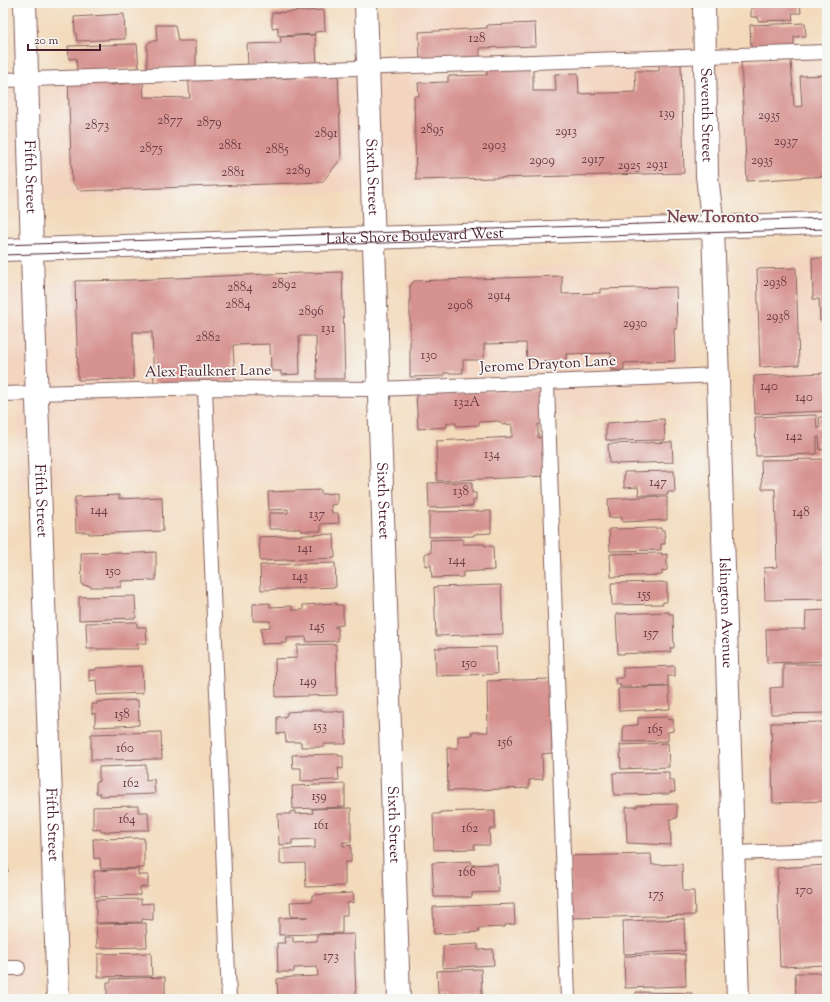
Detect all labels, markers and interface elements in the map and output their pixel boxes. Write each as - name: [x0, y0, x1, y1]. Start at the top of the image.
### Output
- scale bar: [28, 26, 100, 52]
- house number: 128: [468, 30, 486, 48]
- text: 20 m: [34, 32, 59, 50]
- street label: Seventh Street: [695, 67, 717, 163]
- house number: 139: [659, 105, 675, 123]
- house number: 2935: [758, 107, 781, 125]
- house number: 2877: [157, 112, 183, 130]
- house number: 2879: [196, 114, 222, 132]
- house number: 2873: [85, 117, 109, 135]
- house number: 2895: [420, 121, 444, 139]
- house number: 2913: [555, 123, 577, 141]
- house number: 2891: [314, 125, 338, 143]
- house number: 2937: [774, 133, 799, 151]
- house number: 2881: [218, 137, 242, 155]
- house number: 2903: [482, 137, 506, 155]
- street label: Sixth Street: [360, 138, 384, 216]
- street label: Fifth Street: [18, 140, 41, 214]
- house number: 2875: [139, 140, 163, 158]
- house number: 2885: [265, 141, 289, 159]
- house number: 2917: [581, 151, 605, 169]
- house number: 2909: [529, 152, 555, 170]
- house number: 2935: [751, 152, 774, 170]
- house number: 2931: [646, 156, 669, 174]
- house number: 2925: [618, 157, 641, 175]
- house number: 2289: [286, 162, 311, 180]
- house number: 2881: [221, 164, 245, 182]
- district label: New Toronto: [667, 207, 759, 230]
- street label: Lake Shore Boulevard West: [325, 223, 504, 250]
- house number: 2938: [763, 274, 787, 292]
- house number: 2892: [272, 276, 297, 294]
- house number: 2884: [227, 279, 253, 297]
- house number: 2914: [487, 287, 511, 305]
- house number: 2884: [225, 296, 251, 314]
- house number: 2908: [447, 297, 473, 315]
- house number: 2896: [298, 303, 324, 321]
- house number: 2938: [766, 308, 790, 326]
- house number: 2930: [623, 315, 647, 333]
- house number: 131: [321, 320, 336, 338]
- house number: 2882: [195, 329, 221, 347]
- house number: 130: [421, 347, 437, 365]
- street label: Jerome Drayton Lane: [478, 351, 617, 379]
- street label: Alex Faulkner Lane: [145, 360, 271, 384]
- house number: 140: [760, 378, 778, 396]
- house number: 140: [795, 389, 813, 407]
- house number: 132A: [454, 394, 481, 412]
- house number: 142: [785, 428, 803, 446]
- house number: 134: [484, 446, 501, 464]
- street label: Sixth Street: [371, 462, 394, 540]
- street label: Fifth Street: [29, 464, 52, 538]
- house number: 147: [649, 474, 667, 492]
- house number: 138: [453, 483, 469, 501]
- house number: 144: [90, 502, 108, 520]
- house number: 148: [792, 504, 810, 522]
- house number: 137: [309, 506, 326, 524]
- house number: 141: [297, 540, 313, 558]
- house number: 144: [448, 552, 466, 570]
- street label: Islington Avenue: [713, 557, 738, 669]
- house number: 150: [105, 563, 121, 581]
- house number: 143: [292, 568, 308, 586]
- house number: 155: [637, 586, 651, 604]
- house number: 145: [309, 618, 325, 636]
- house number: 157: [643, 625, 659, 643]
- house number: 150: [461, 655, 477, 673]
- house number: 149: [299, 673, 317, 691]
- house number: 158: [114, 706, 130, 724]
- house number: 153: [313, 718, 327, 736]
- house number: 165: [647, 721, 663, 739]
- house number: 156: [497, 734, 513, 752]
- house number: 160: [116, 740, 134, 758]
- house number: 162: [123, 775, 139, 793]
- street label: Sixth Street: [381, 786, 405, 864]
- street label: Fifth Street: [40, 787, 64, 862]
- house number: 159: [311, 788, 327, 806]
- house number: 164: [118, 811, 136, 829]
- house number: 161: [313, 817, 329, 835]
- house number: 162: [462, 820, 478, 838]
- house number: 166: [458, 864, 476, 882]
- house number: 170: [795, 882, 813, 900]
- house number: 175: [648, 886, 664, 904]
- house number: 173: [323, 948, 339, 966]

